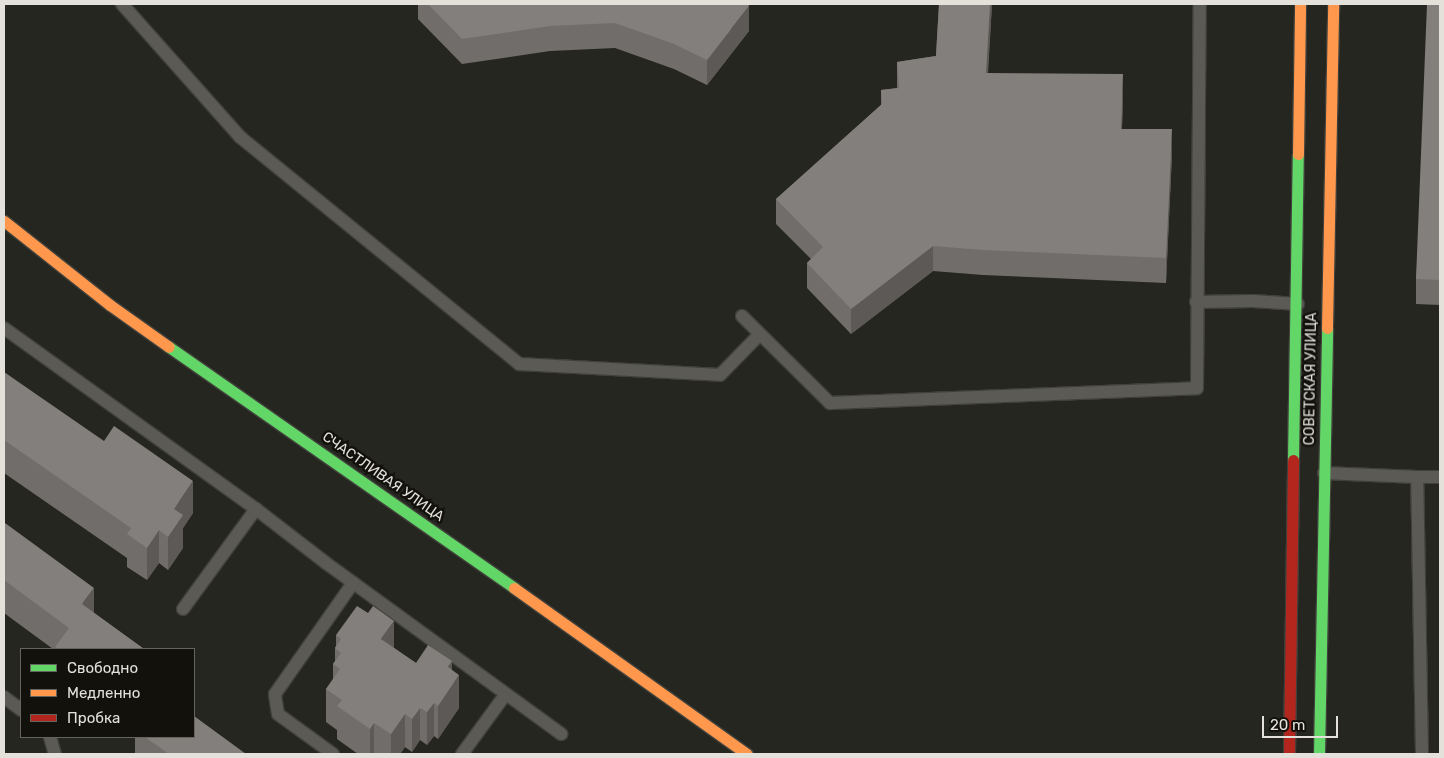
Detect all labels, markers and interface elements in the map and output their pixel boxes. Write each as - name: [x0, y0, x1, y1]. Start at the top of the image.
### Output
- street label: СОВЕТСКАЯ УЛИЦА: [1301, 312, 1321, 446]
- street label: СЧАСТЛИВАЯ УЛИЦА: [319, 429, 447, 525]
- legend: [20, 648, 195, 738]
- text: Свободно: [67, 659, 138, 677]
- text: Медленно: [67, 684, 140, 702]
- scale bar: [1264, 706, 1340, 738]
- text: Пробка: [67, 709, 120, 727]
- text: 20 m: [1270, 716, 1305, 734]

